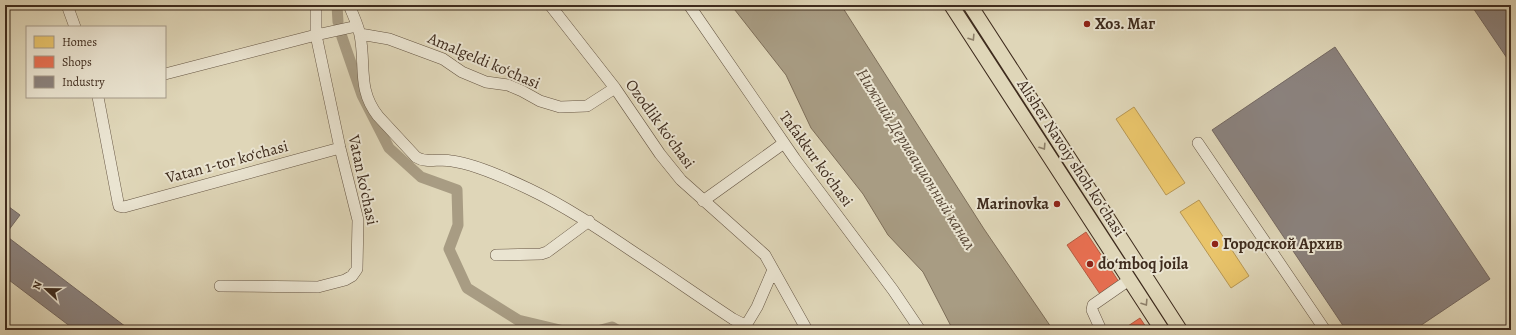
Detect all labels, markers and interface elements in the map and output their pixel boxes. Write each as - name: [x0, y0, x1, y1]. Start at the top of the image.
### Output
- place label: Хоз. Маг: [1095, 13, 1155, 35]
- marker: Хоз. Маг: [1082, 19, 1092, 29]
- legend: [26, 26, 166, 98]
- street label: Amalgeldi ko‘chasi: [423, 27, 544, 95]
- text: Homes: [62, 34, 97, 50]
- one-way arrow: [968, 34, 975, 41]
- text: Shops: [62, 54, 92, 70]
- water label: Нижний Деривационный канал: [851, 64, 982, 255]
- text: Industry: [62, 74, 105, 90]
- street label: Alisher Navoiy shoh koʻchasi: [1011, 74, 1130, 241]
- street label: Ozodlik ko‘chasi: [620, 75, 700, 173]
- street label: Tafakkur ko‘chasi: [774, 107, 858, 211]
- street label: Vatan ko'chasi: [342, 132, 383, 227]
- street label: Vatan 1-tor ko‘chasi: [162, 135, 291, 189]
- one-way arrow: [1038, 143, 1046, 150]
- place label: Marinovka: [976, 193, 1049, 215]
- marker: Marinovka: [1052, 199, 1062, 209]
- place label: Городской Архив: [1223, 233, 1343, 255]
- marker: Городской Архив: [1210, 239, 1220, 249]
- place label: doʻmboq joila: [1098, 253, 1189, 275]
- marker: doʻmboq joila: [1085, 259, 1095, 269]
- north arrow: [26, 269, 66, 309]
- text: N: [29, 279, 46, 292]
- one-way arrow: [1140, 299, 1147, 306]

